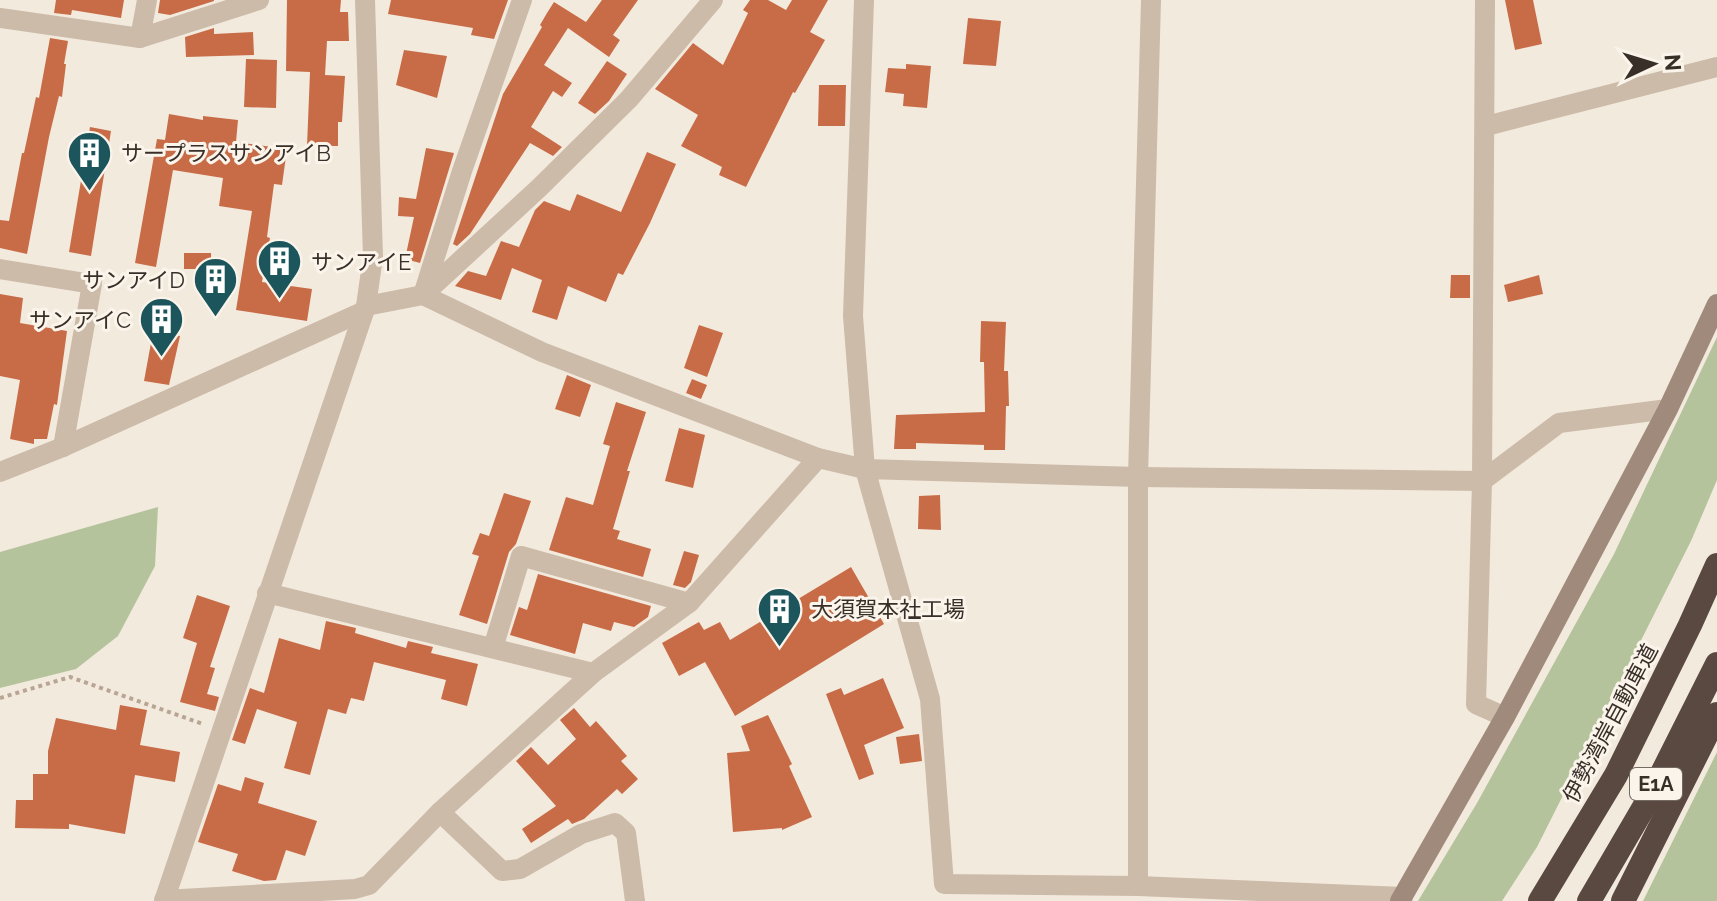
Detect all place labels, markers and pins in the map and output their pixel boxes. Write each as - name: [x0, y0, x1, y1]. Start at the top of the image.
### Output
- building icon: サープラスサンアイB: [66, 129, 114, 192]
- place label: サープラスサンアイB: [121, 140, 331, 166]
- building icon: サンアイE: [256, 238, 304, 301]
- place label: サンアイE: [311, 249, 411, 275]
- building icon: サンアイD: [192, 256, 240, 319]
- place label: サンアイD: [82, 267, 185, 293]
- building icon: サンアイC: [138, 296, 186, 359]
- place label: サンアイC: [29, 307, 131, 333]
- building icon: 大須賀本社工場: [756, 585, 804, 648]
- place label: 大須賀本社工場: [811, 596, 965, 622]

